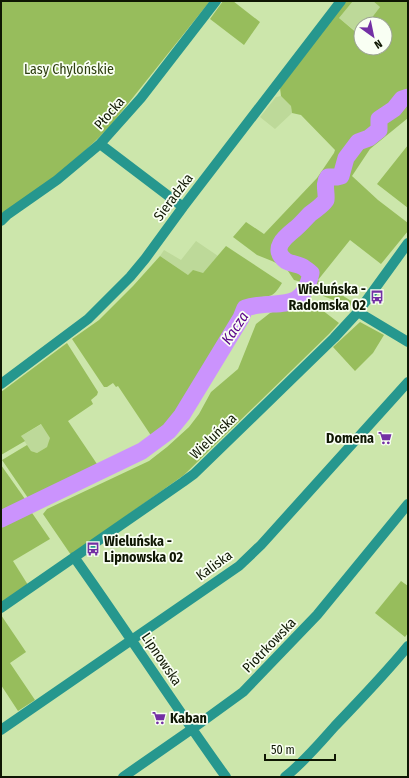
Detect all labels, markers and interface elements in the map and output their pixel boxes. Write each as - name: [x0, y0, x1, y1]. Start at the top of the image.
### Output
- north arrow: [353, 16, 393, 56]
- text: N: [372, 37, 384, 51]
- park label: Lasy Chylońskie: [24, 61, 114, 78]
- street label: Płocka: [91, 93, 128, 133]
- street label: Sieradzka: [150, 170, 197, 224]
- place label: Wieluńska - Radomska 02: [289, 281, 367, 314]
- bus stop icon: Wieluńska - Radomska 02: [369, 289, 385, 305]
- water label: Kacza: [218, 308, 253, 348]
- street label: Wieluńska: [186, 410, 240, 463]
- place label: Domena: [326, 430, 374, 447]
- supermarket icon: Domena: [377, 430, 393, 446]
- place label: Wieluńska - Lipnowska 02: [104, 533, 184, 566]
- bus stop icon: Wieluńska - Lipnowska 02: [85, 541, 101, 557]
- street label: Kaliska: [193, 547, 236, 584]
- street label: Piotrkowska: [239, 614, 300, 676]
- street label: Lipnowska: [138, 630, 186, 689]
- supermarket icon: Kaban: [151, 710, 167, 726]
- place label: Kaban: [170, 710, 207, 727]
- scale bar: [265, 736, 335, 762]
- text: 50 m: [271, 743, 295, 757]

